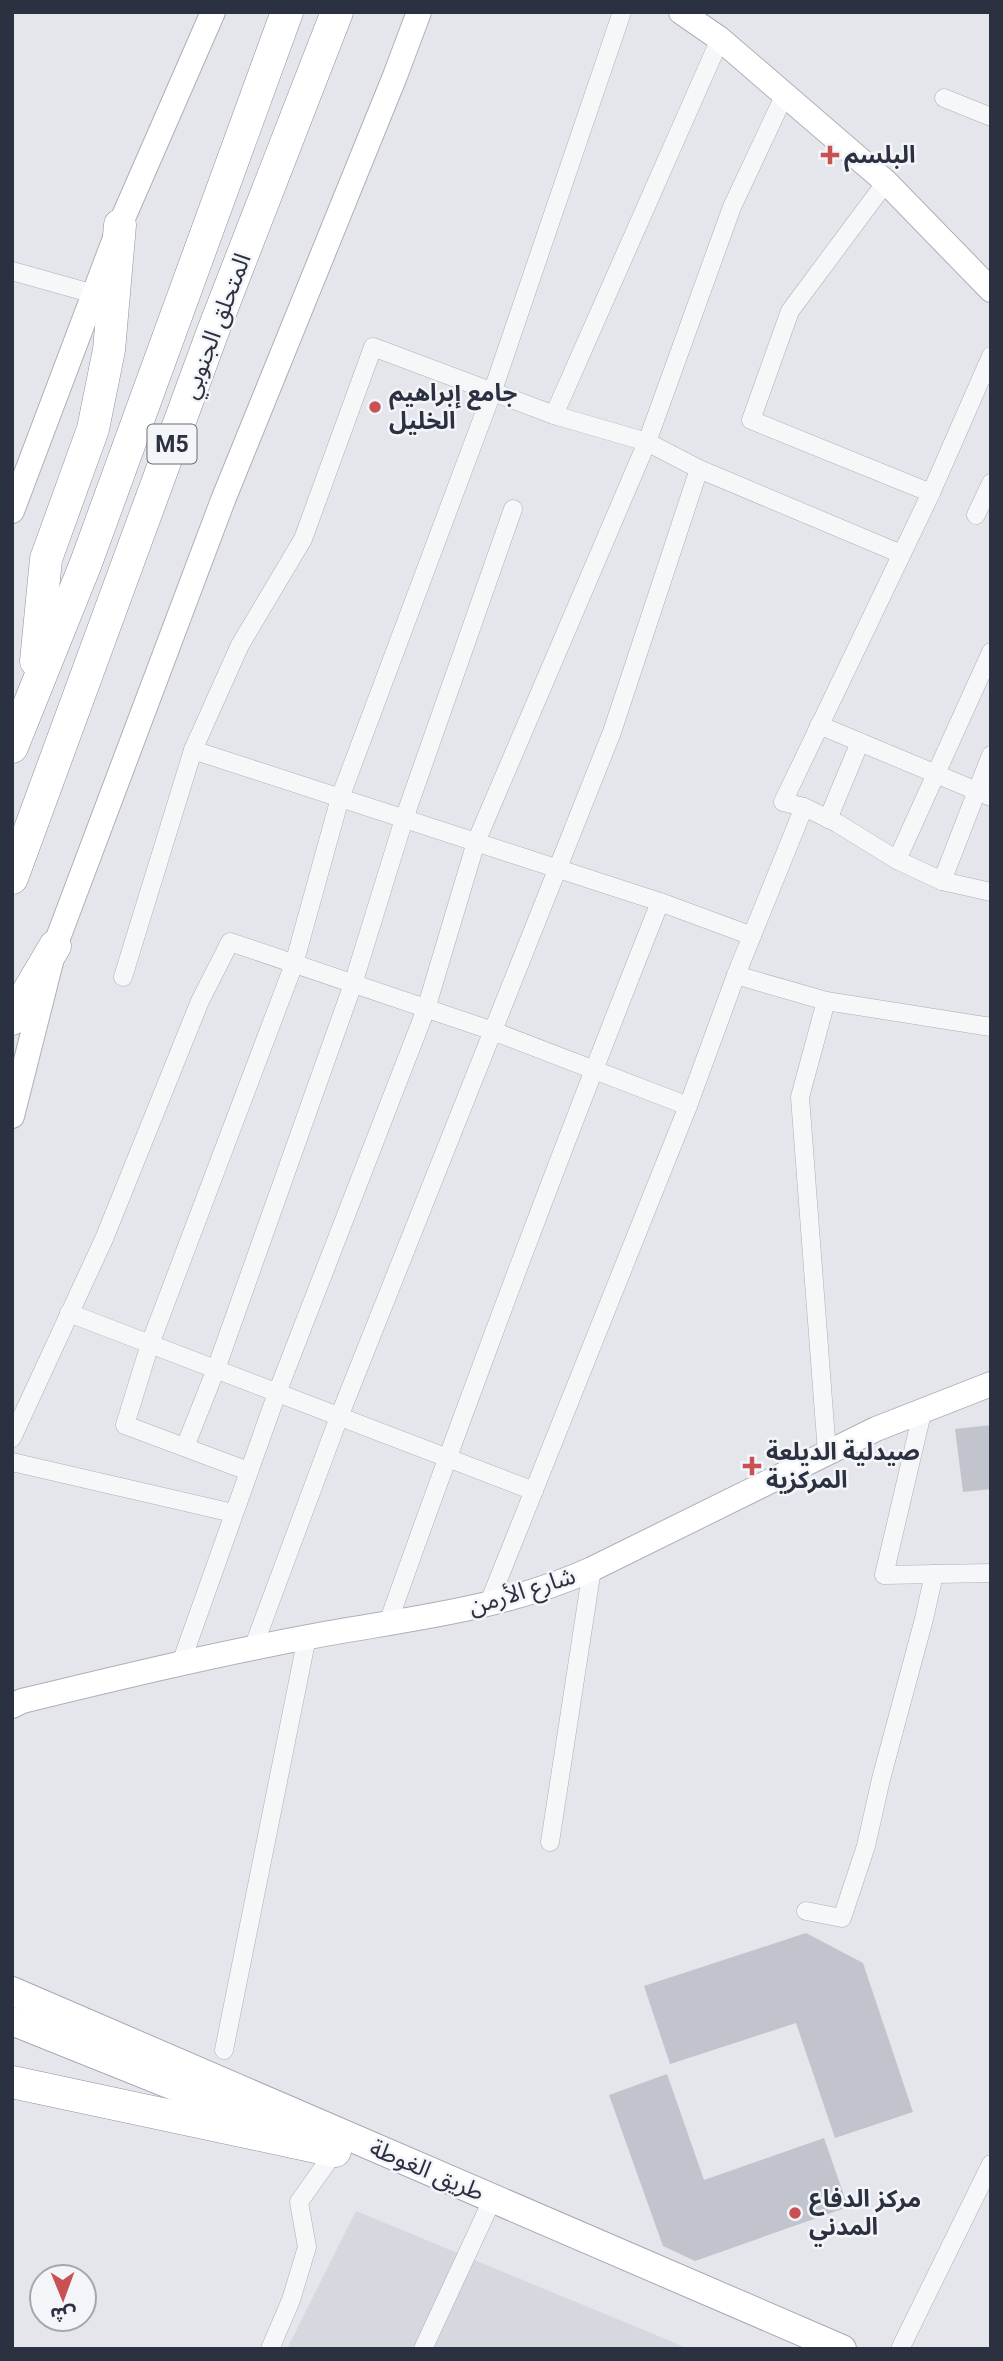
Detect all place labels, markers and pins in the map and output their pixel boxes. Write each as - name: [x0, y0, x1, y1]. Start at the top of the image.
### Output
- place label: البلسم: [844, 141, 915, 172]
- marker: البلسم: [822, 147, 838, 163]
- place label: جامع إبراهيم الخليل: [389, 379, 517, 435]
- marker: جامع إبراهيم الخليل: [367, 399, 383, 415]
- place label: صيدلية الديلعة المركزية: [766, 1438, 920, 1494]
- marker: صيدلية الديلعة المركزية: [744, 1458, 760, 1474]
- place label: مركز الدفاع المدني: [809, 2185, 921, 2247]
- marker: مركز الدفاع المدني: [787, 2205, 803, 2221]

